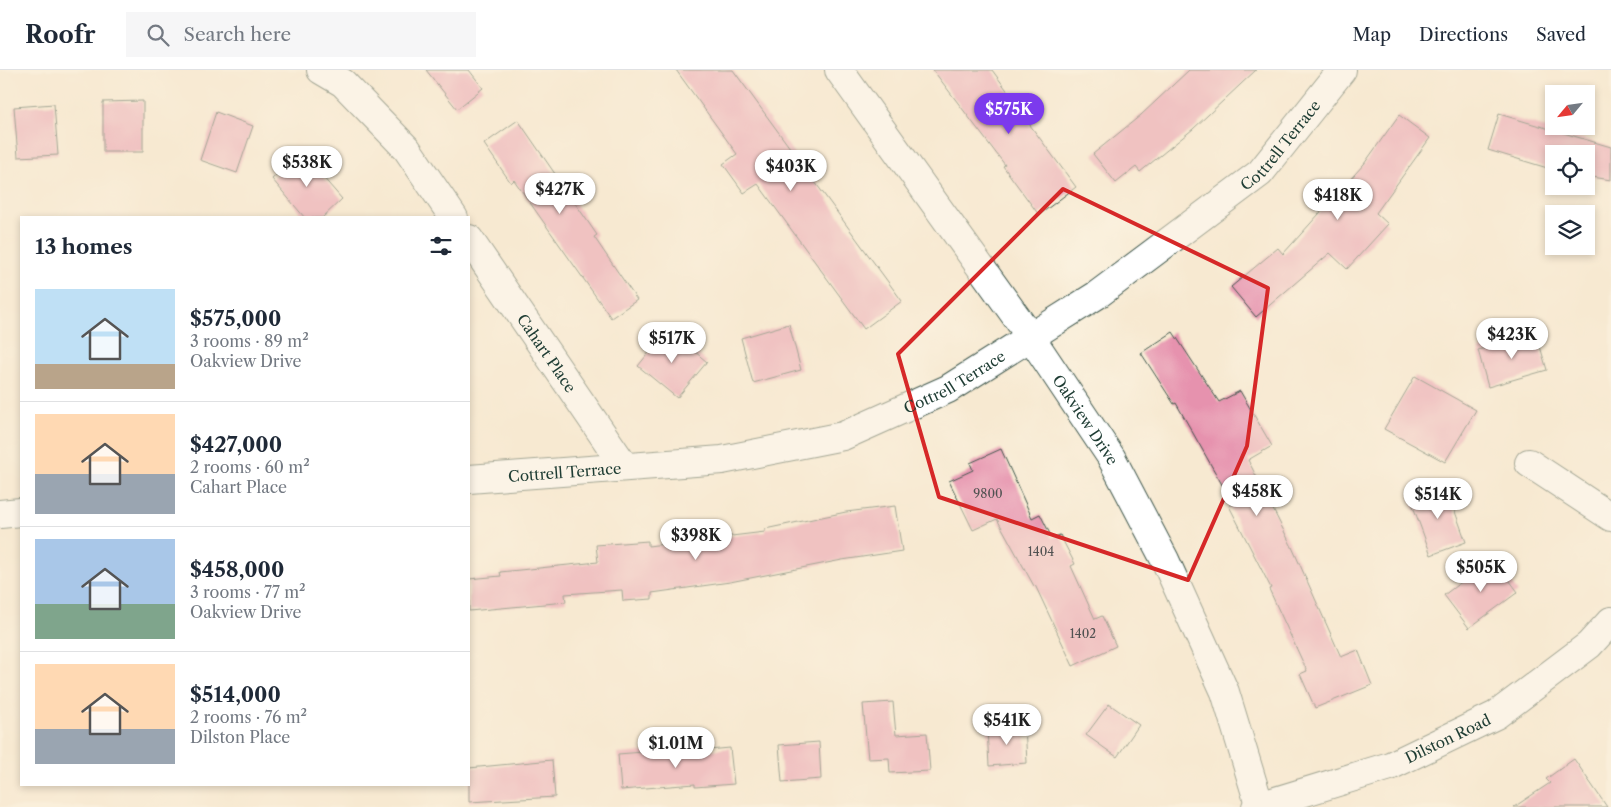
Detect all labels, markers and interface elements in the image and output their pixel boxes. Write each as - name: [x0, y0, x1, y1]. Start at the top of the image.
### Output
- search box: [126, 12, 476, 57]
- text: Roofr: [25, 20, 96, 49]
- icon: search: [144, 21, 172, 49]
- text: Search here: [184, 23, 291, 46]
- text: Map: [1352, 24, 1391, 46]
- text: Directions: [1419, 24, 1508, 46]
- text: Saved: [1536, 24, 1586, 46]
- north arrow: [1545, 85, 1595, 135]
- map controls: [1545, 85, 1595, 255]
- pin: $575K: [974, 92, 1044, 135]
- street label: Cottrell Terrace: [1236, 96, 1324, 194]
- text: $575K: [985, 99, 1033, 119]
- button: locate: [1545, 145, 1595, 195]
- pin: $538K: [272, 146, 342, 188]
- pin: $403K: [756, 150, 826, 192]
- text: $538K: [282, 152, 332, 172]
- text: $403K: [766, 156, 816, 176]
- pin: $427K: [525, 172, 595, 215]
- pin: $418K: [1303, 178, 1373, 221]
- text: $427K: [536, 179, 585, 199]
- text: $418K: [1314, 185, 1362, 205]
- button: layers: [1545, 205, 1595, 255]
- icon: filters: [427, 232, 455, 260]
- text: 13 homes: [35, 234, 133, 259]
- text: $575,000: [190, 306, 281, 331]
- icon: home: [75, 309, 135, 369]
- street label: Cahart Place: [513, 310, 580, 396]
- pin: $423K: [1477, 318, 1547, 360]
- pin: $517K: [637, 322, 707, 364]
- text: $423K: [1487, 324, 1537, 344]
- text: $517K: [649, 328, 695, 348]
- text: 3 rooms · 89 m²: [190, 331, 309, 351]
- street label: Cottrell Terrace: [900, 346, 1009, 417]
- text: Oakview Drive: [190, 351, 301, 371]
- street label: Oakview Drive: [1049, 371, 1123, 468]
- text: $427,000: [190, 432, 282, 457]
- icon: home: [75, 434, 135, 494]
- text: 2 rooms · 60 m²: [190, 457, 310, 477]
- street label: Cottrell Terrace: [507, 458, 622, 486]
- pin: $458K: [1222, 474, 1292, 517]
- text: Cahart Place: [190, 477, 287, 497]
- pin: $514K: [1403, 478, 1473, 520]
- text: $458K: [1232, 481, 1282, 501]
- text: $514K: [1414, 484, 1462, 504]
- house number: 9800: [973, 486, 1003, 501]
- pin: $398K: [661, 518, 731, 561]
- text: $398K: [671, 525, 721, 545]
- house number: 1404: [1028, 544, 1054, 559]
- pin: $505K: [1446, 550, 1516, 593]
- text: $458,000: [190, 557, 284, 582]
- text: $505K: [1456, 557, 1506, 577]
- icon: home: [75, 559, 135, 619]
- text: 3 rooms · 77 m²: [190, 582, 306, 602]
- text: Oakview Drive: [190, 602, 301, 622]
- house number: 1402: [1070, 626, 1096, 641]
- text: $514,000: [190, 682, 281, 707]
- icon: home: [75, 684, 135, 744]
- pin: $541K: [972, 704, 1042, 746]
- text: 2 rooms · 76 m²: [190, 707, 307, 727]
- text: $541K: [983, 710, 1031, 730]
- street label: Dilston Road: [1402, 710, 1493, 767]
- pin: $1.01M: [635, 726, 717, 769]
- text: Dilston Place: [190, 727, 290, 747]
- text: $1.01M: [649, 733, 703, 753]

